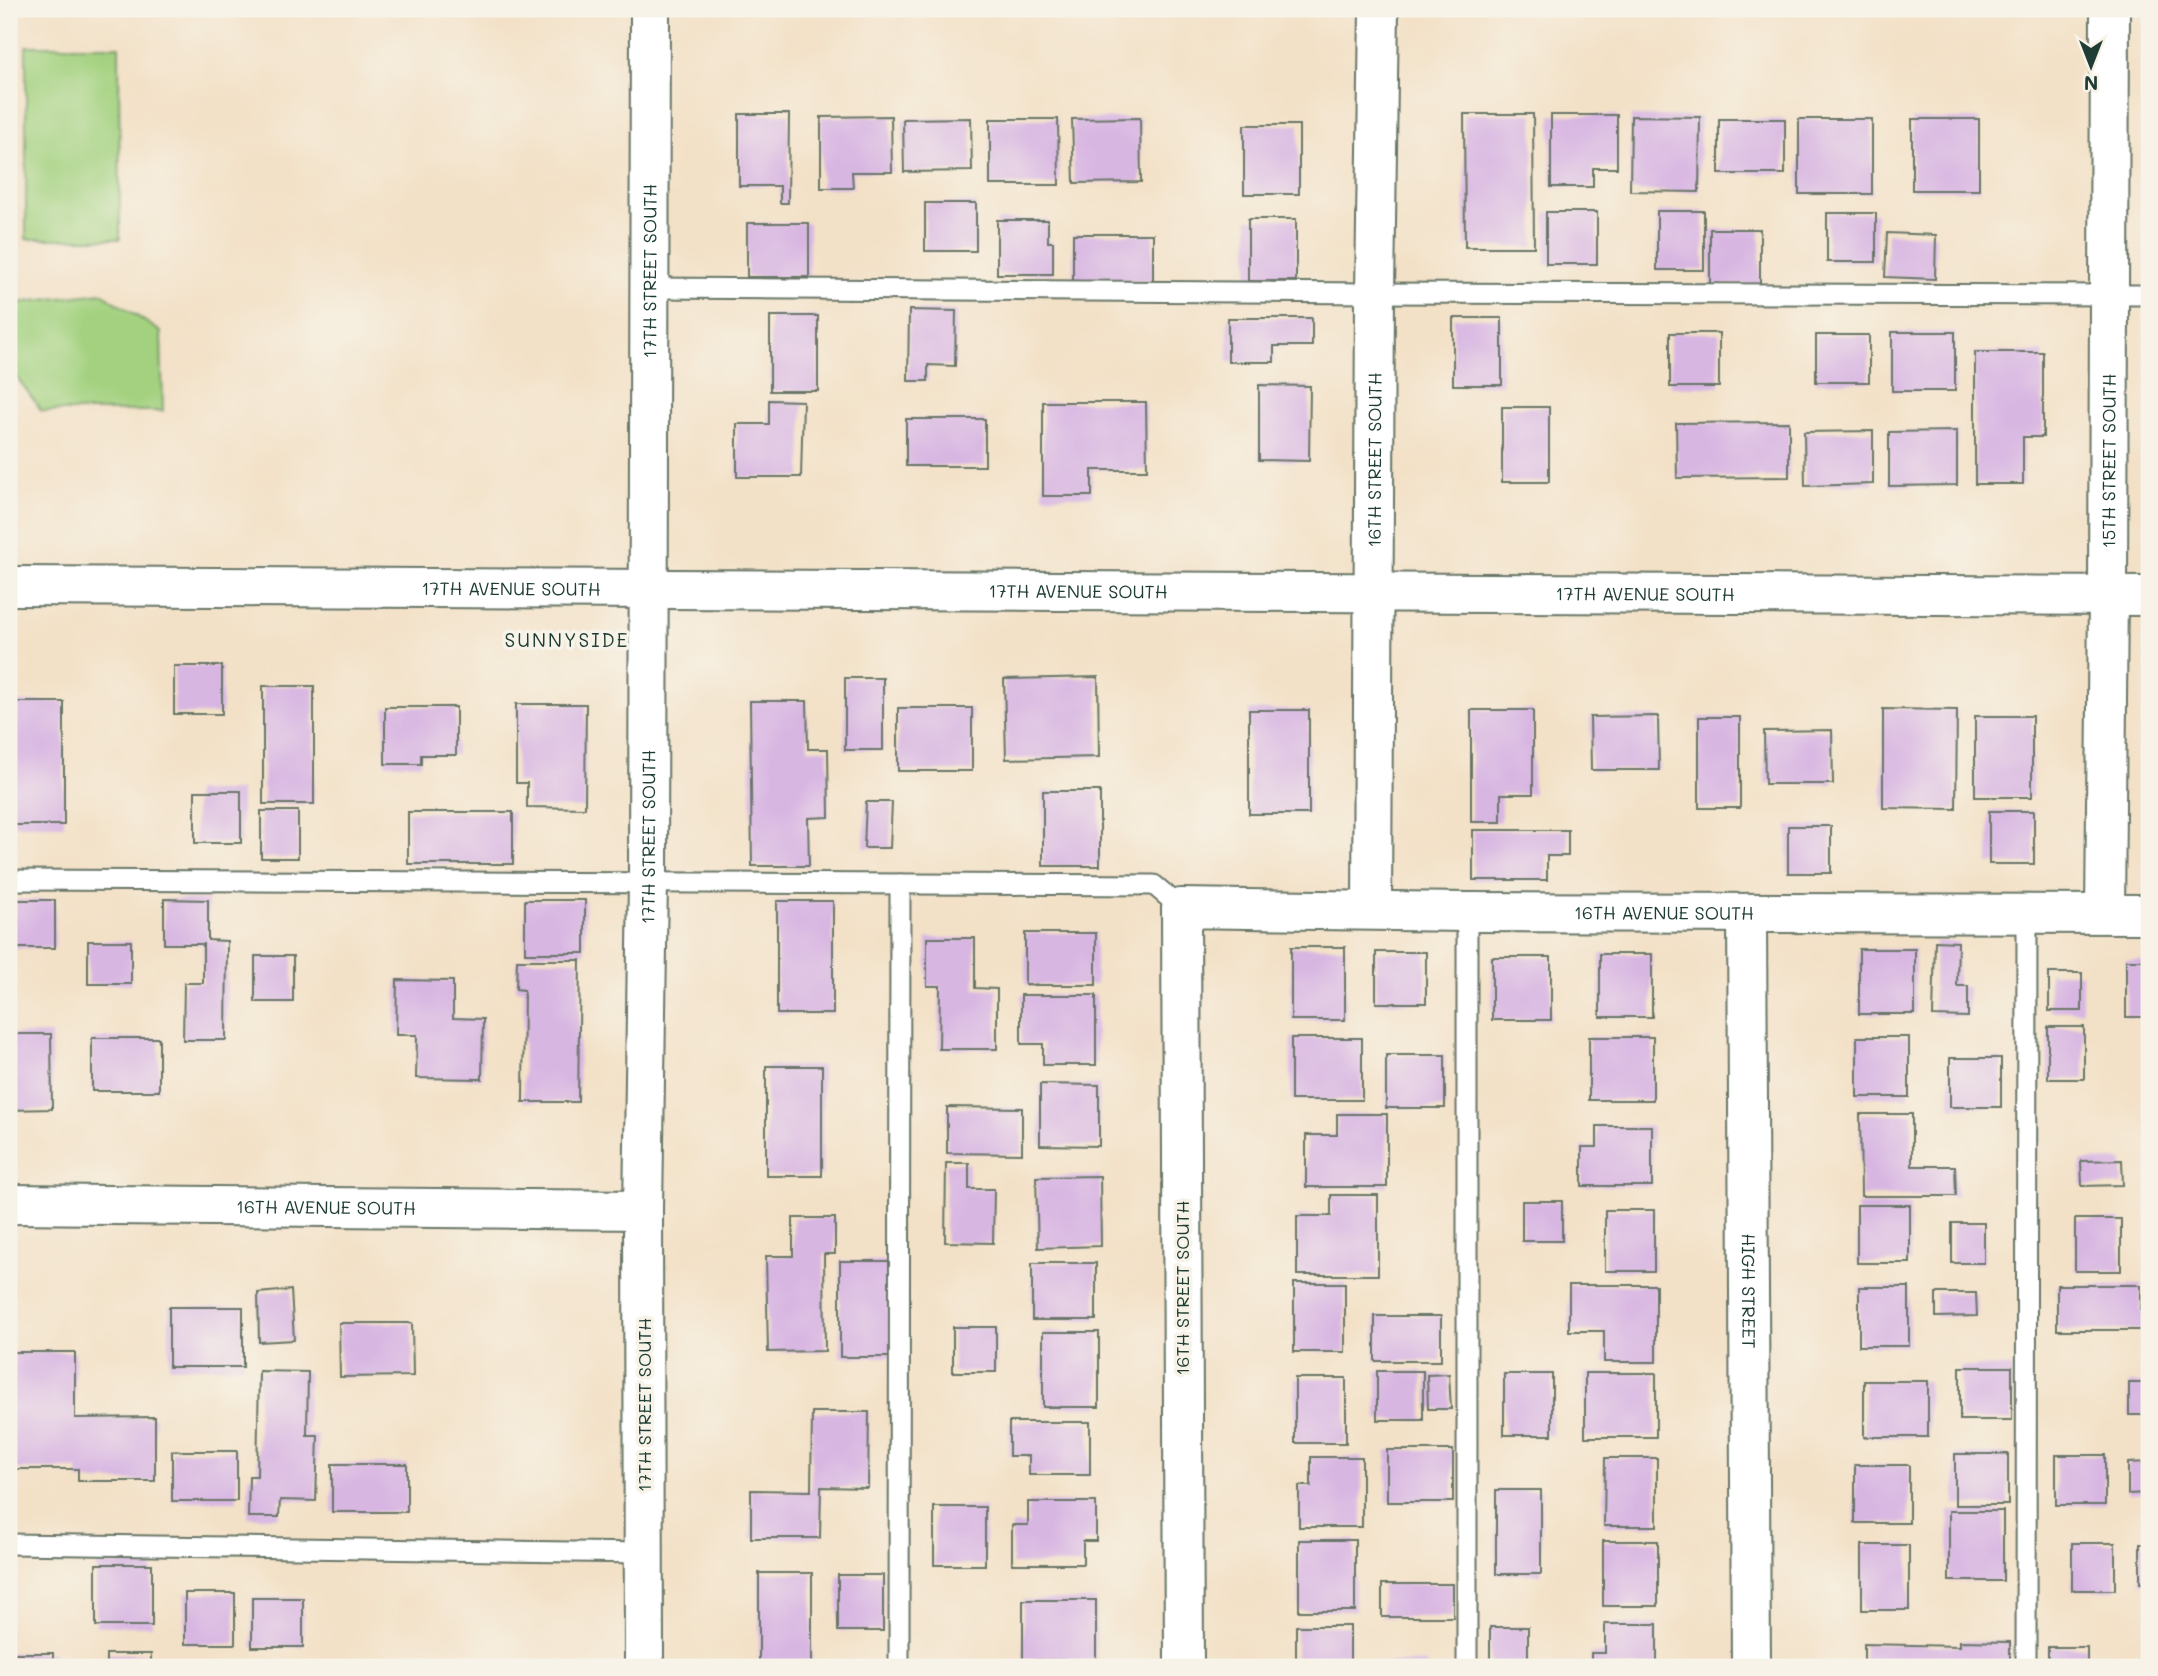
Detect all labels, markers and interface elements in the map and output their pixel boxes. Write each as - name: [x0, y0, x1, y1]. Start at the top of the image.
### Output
- north arrow: [2056, 32, 2126, 102]
- text: N: [2084, 71, 2098, 96]
- street label: 17TH STREET SOUTH: [637, 184, 662, 358]
- street label: 16TH STREET SOUTH: [1362, 372, 1387, 548]
- street label: 15TH STREET SOUTH: [2096, 374, 2121, 548]
- street label: 17TH AVENUE SOUTH: [421, 576, 601, 601]
- street label: 17TH AVENUE SOUTH: [988, 579, 1168, 603]
- street label: 17TH AVENUE SOUTH: [1555, 581, 1735, 606]
- district label: SUNNYSIDE: [505, 627, 629, 652]
- street label: 17TH STREET SOUTH: [635, 750, 660, 924]
- street label: 16TH AVENUE SOUTH: [1574, 900, 1754, 925]
- street label: 16TH AVENUE SOUTH: [236, 1194, 416, 1220]
- street label: 16TH STREET SOUTH: [1170, 1201, 1194, 1375]
- street label: HIGH STREET: [1737, 1233, 1761, 1349]
- street label: 17TH STREET SOUTH: [632, 1318, 656, 1492]

